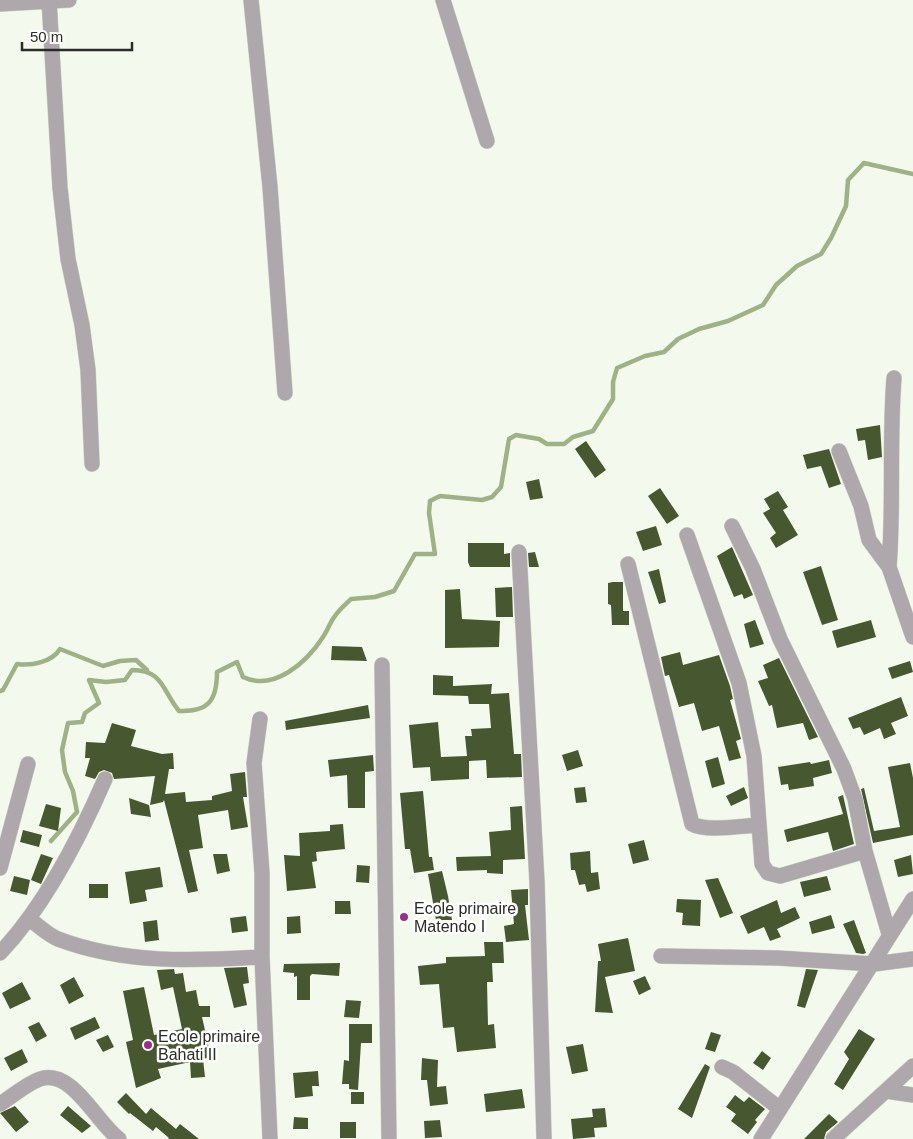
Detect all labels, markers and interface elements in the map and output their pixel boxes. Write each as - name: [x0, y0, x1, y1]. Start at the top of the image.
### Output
- scale bar: [22, 20, 132, 52]
- text: 50 m: [30, 28, 63, 45]
- place label: Ecole primaire Matendo I: [414, 900, 516, 935]
- marker: Ecole primaire Matendo I: [398, 911, 410, 923]
- place label: Ecole primaire Bahati II: [158, 1028, 260, 1063]
- marker: Ecole primaire Bahati II: [142, 1039, 154, 1051]

